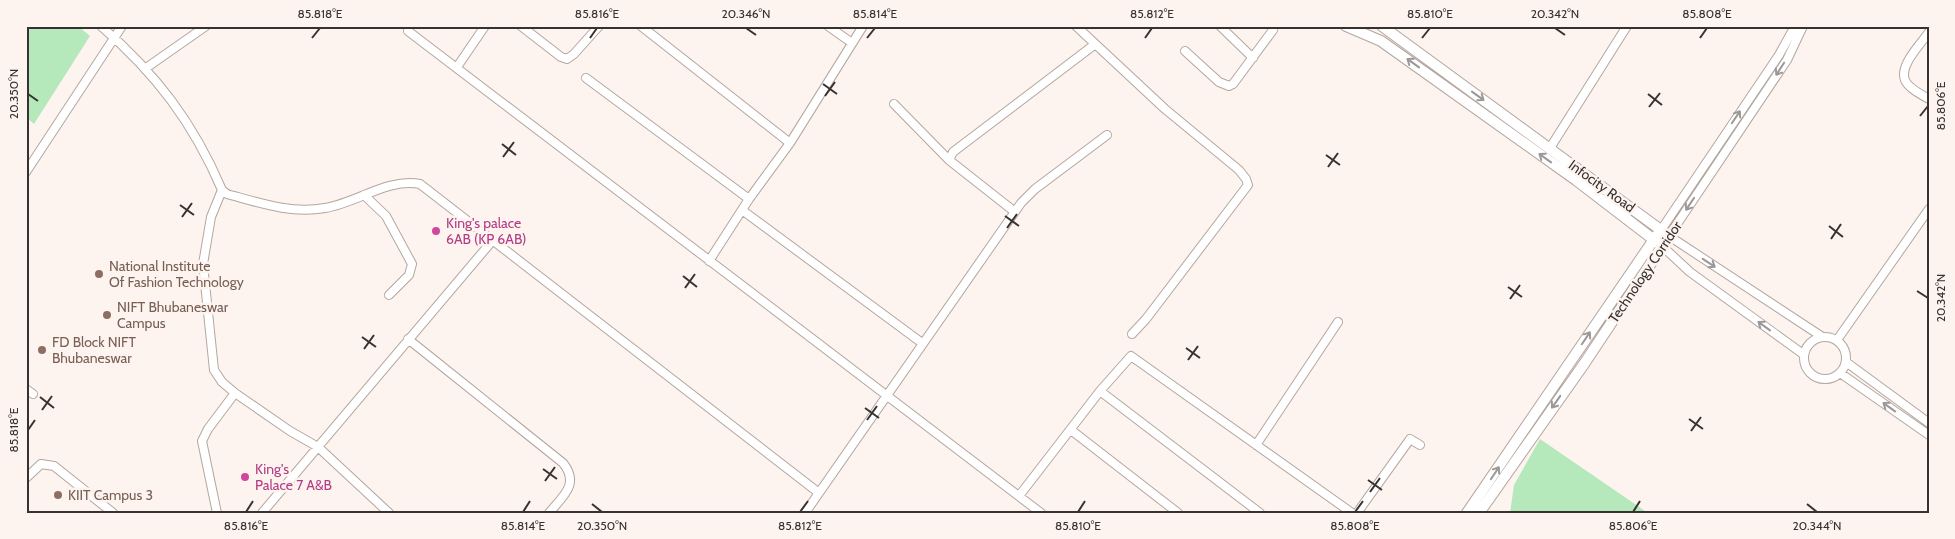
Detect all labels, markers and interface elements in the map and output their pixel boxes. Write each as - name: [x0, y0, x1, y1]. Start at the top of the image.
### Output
- text: 85.818°E: [298, 6, 343, 21]
- text: 85.816°E: [575, 6, 619, 21]
- text: 20.346°N: [722, 6, 771, 21]
- text: 85.814°E: [853, 6, 898, 21]
- text: 85.812°E: [1130, 6, 1174, 21]
- text: 85.810°E: [1407, 6, 1453, 21]
- text: 20.342°N: [1531, 6, 1579, 21]
- text: 85.808°E: [1682, 6, 1732, 21]
- one-way arrow: [1406, 58, 1420, 68]
- one-way arrow: [1775, 62, 1785, 76]
- text: 20.350°N: [6, 69, 21, 119]
- text: 85.806°E: [1933, 81, 1948, 130]
- one-way arrow: [1471, 91, 1485, 101]
- one-way arrow: [1732, 111, 1742, 125]
- one-way arrow: [1538, 153, 1552, 163]
- street label: Infocity Road: [1565, 156, 1639, 216]
- one-way arrow: [1685, 197, 1695, 211]
- place label: King's palace 6AB (KP 6AB): [446, 214, 526, 248]
- street label: Technology Corridor: [1604, 217, 1686, 326]
- marker: King's palace 6AB (KP 6AB): [430, 225, 442, 237]
- place label: National Institute Of Fashion Technology: [109, 257, 244, 291]
- one-way arrow: [1702, 258, 1716, 268]
- marker: National Institute Of Fashion Technology: [93, 268, 105, 280]
- text: 20.342°N: [1933, 274, 1948, 322]
- place label: NIFT Bhubaneswar Campus: [117, 298, 229, 332]
- marker: NIFT Bhubaneswar Campus: [101, 309, 113, 321]
- one-way arrow: [1758, 320, 1771, 331]
- one-way arrow: [1581, 332, 1591, 346]
- place label: FD Block NIFT Bhubaneswar: [52, 333, 136, 367]
- marker: FD Block NIFT Bhubaneswar: [36, 344, 48, 356]
- one-way arrow: [1551, 395, 1561, 409]
- one-way arrow: [1882, 402, 1896, 412]
- text: 85.818°E: [6, 407, 21, 452]
- place label: King's Palace 7 A&B: [255, 460, 332, 494]
- one-way arrow: [1490, 466, 1500, 480]
- marker: King's Palace 7 A&B: [239, 471, 251, 483]
- place label: KIIT Campus 3: [68, 486, 153, 504]
- marker: KIIT Campus 3: [52, 489, 64, 501]
- text: 85.816°E: [224, 518, 268, 533]
- text: 85.814°E: [501, 518, 546, 533]
- text: 20.350°N: [577, 518, 627, 533]
- text: 85.812°E: [778, 518, 822, 533]
- text: 85.810°E: [1055, 518, 1101, 533]
- text: 85.808°E: [1330, 518, 1380, 533]
- text: 85.806°E: [1609, 518, 1658, 533]
- text: 20.344°N: [1792, 518, 1842, 533]

